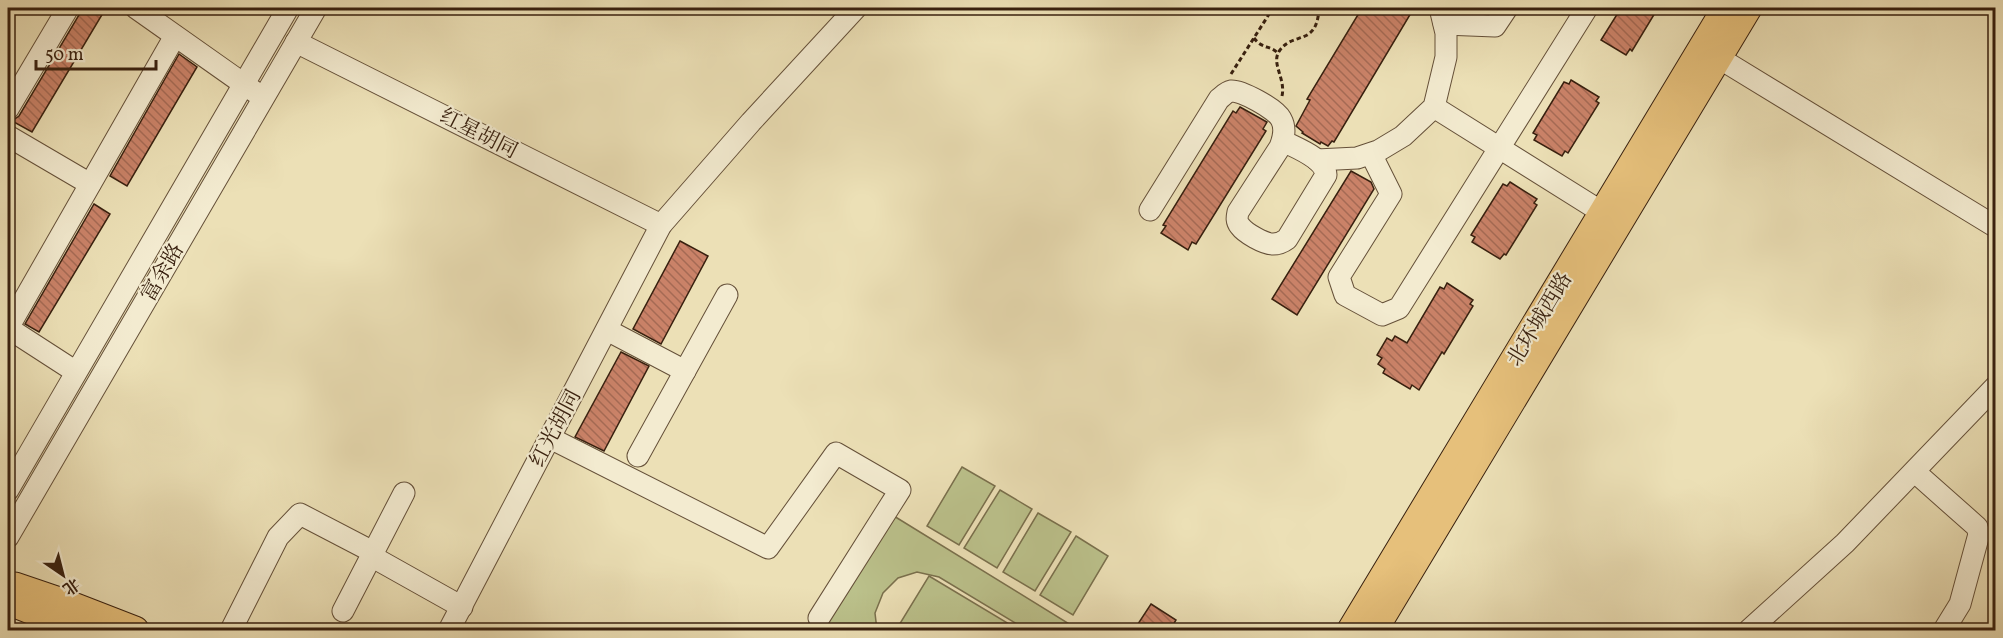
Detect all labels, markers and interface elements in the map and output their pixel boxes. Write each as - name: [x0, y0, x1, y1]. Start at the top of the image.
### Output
- scale bar: [36, 33, 156, 71]
- text: 50 m: [45, 43, 84, 68]
- street label: 红星胡同: [434, 102, 522, 166]
- street label: 富余路: [135, 238, 192, 307]
- street label: 北环城西路: [1501, 267, 1580, 372]
- street label: 红光胡同: [524, 385, 589, 473]
- north arrow: [33, 545, 93, 605]
- text: 北: [58, 572, 83, 599]

